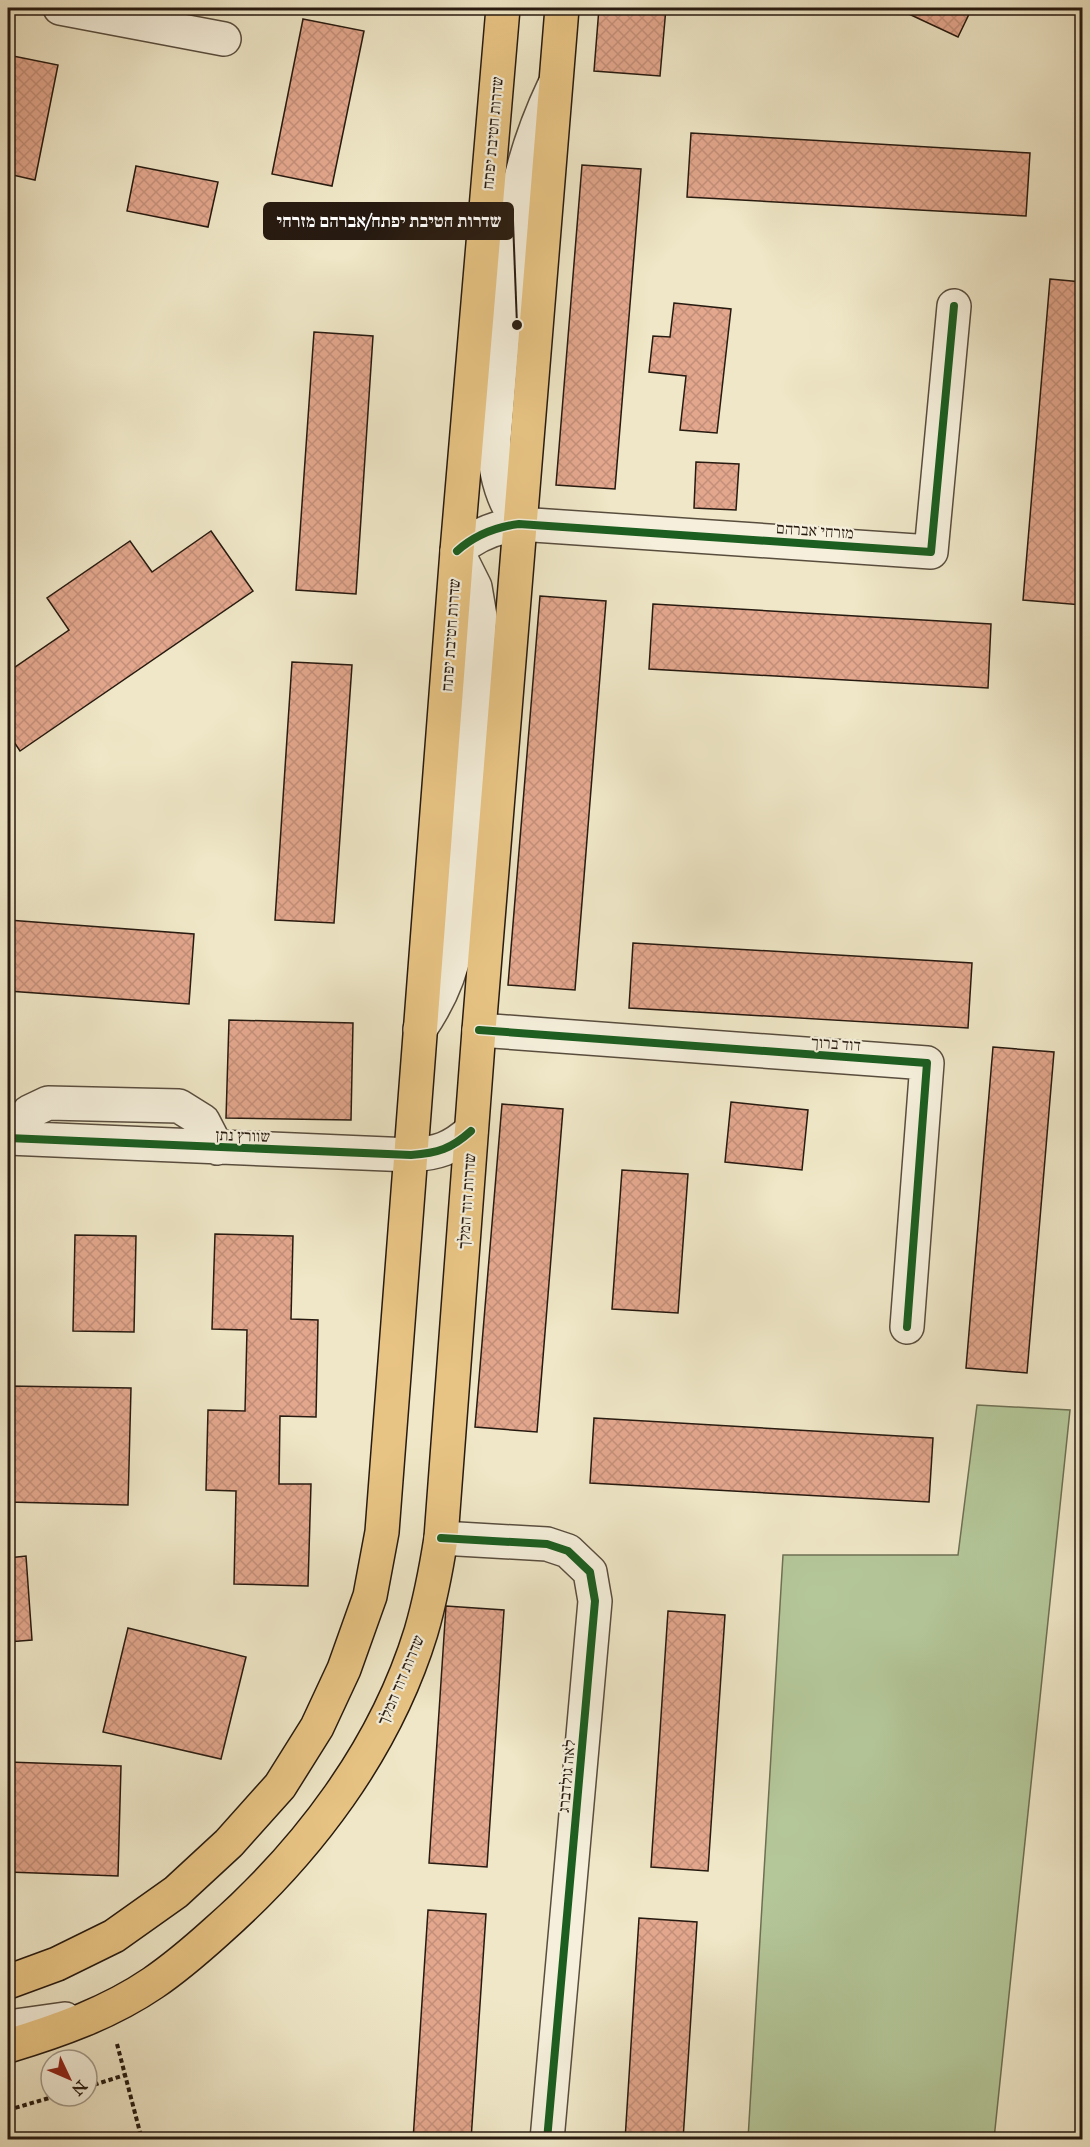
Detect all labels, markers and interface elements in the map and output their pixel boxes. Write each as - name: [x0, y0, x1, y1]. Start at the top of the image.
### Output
- street label: שדרות חטיבת יפתח: [478, 76, 507, 190]
- callout: שדרות חטיבת יפתח/אברהם מזרחי: [264, 203, 513, 239]
- text: שדרות חטיבת יפתח/אברהם מזרחי: [277, 210, 502, 232]
- street label: מזרחי אברהם: [776, 518, 854, 543]
- street label: שדרות חטיבת יפתח: [437, 578, 464, 692]
- street label: דוד ברוך: [810, 1032, 861, 1055]
- street label: שוורץ נתן: [215, 1125, 271, 1146]
- street label: שדרות דוד המלך: [454, 1152, 479, 1250]
- street label: שדרות דוד המלך: [373, 1632, 428, 1728]
- street label: לאה גולדברג: [554, 1738, 579, 1813]
- north arrow: [39, 2048, 99, 2108]
- text: N: [68, 2077, 91, 2100]

